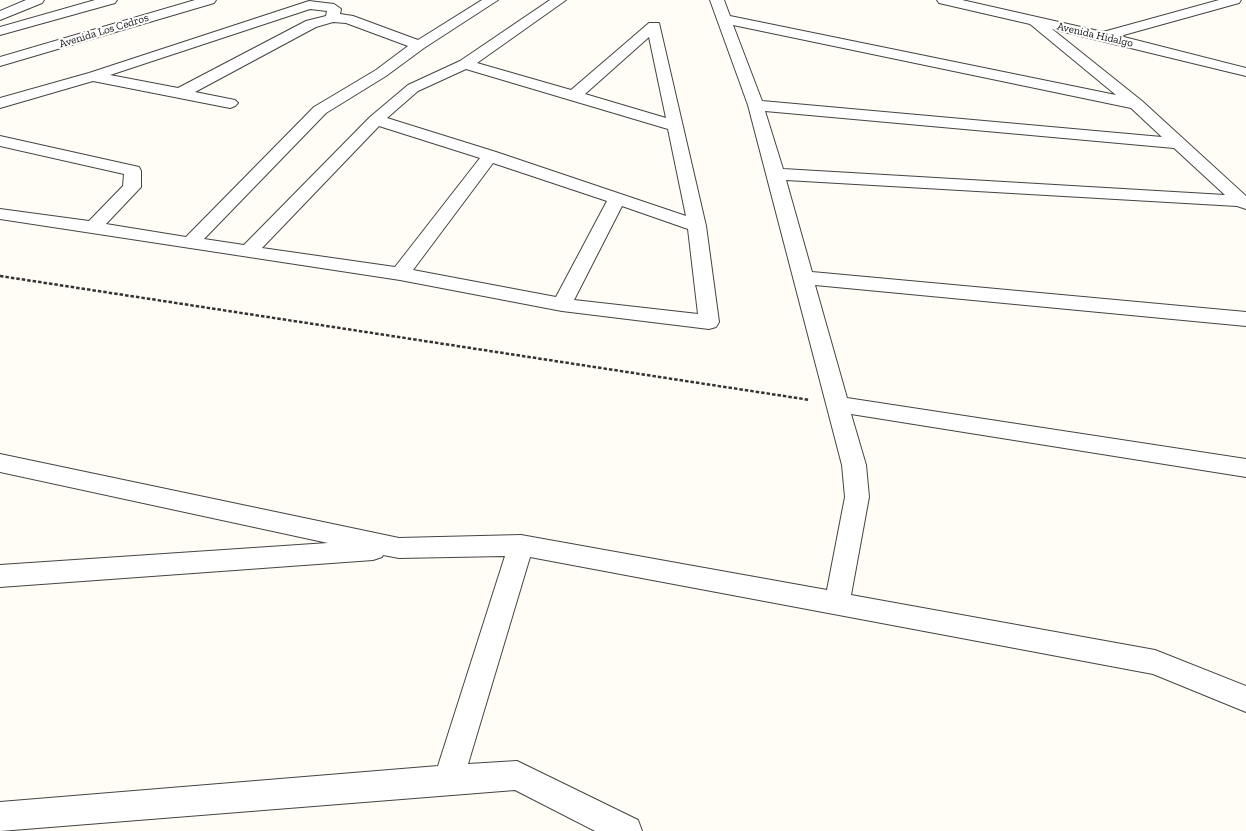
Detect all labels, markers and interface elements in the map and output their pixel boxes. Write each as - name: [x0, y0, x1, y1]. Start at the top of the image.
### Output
- street label: Avenida Los Cedros: [58, 11, 150, 51]
- street label: Avenida Hidalgo: [1056, 20, 1134, 50]

